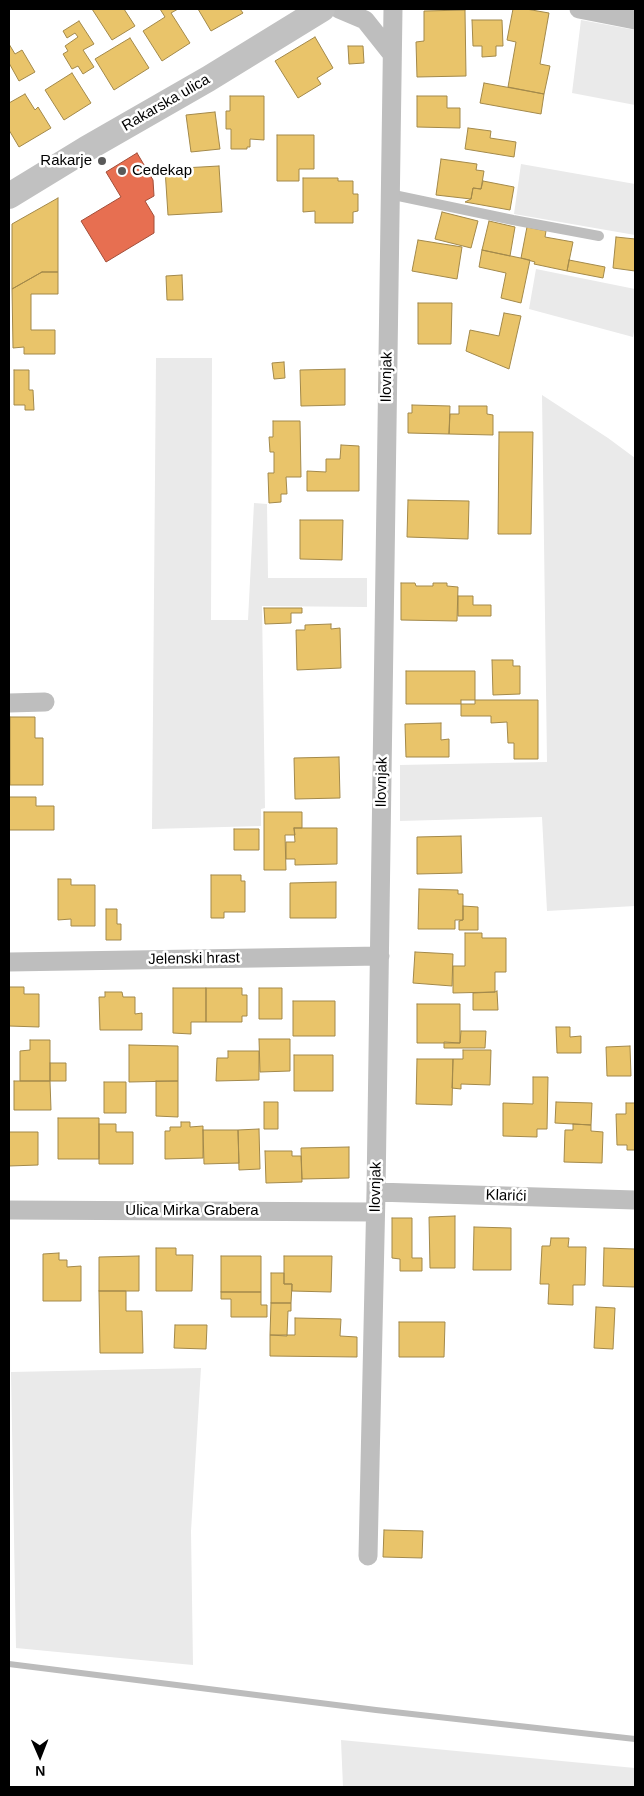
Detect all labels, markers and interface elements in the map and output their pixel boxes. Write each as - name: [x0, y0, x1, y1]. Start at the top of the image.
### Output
- street label: Rakarska ulica: [119, 71, 213, 135]
- place label: Rakarje: [40, 152, 92, 170]
- marker: Rakarje: [96, 155, 108, 167]
- place label: Cedekap: [132, 162, 192, 180]
- marker: Cedekap: [116, 165, 128, 177]
- street label: Ilovnjak: [378, 351, 396, 403]
- street label: Ilovnjak: [373, 756, 391, 808]
- street label: Jelenski hrast: [148, 949, 240, 969]
- street label: Ilovnjak: [367, 1161, 385, 1213]
- street label: Klarići: [485, 1186, 527, 1206]
- street label: Ulica Mirka Grabera: [125, 1202, 259, 1220]
- north arrow: [15, 1731, 65, 1781]
- text: N: [35, 1763, 45, 1779]

